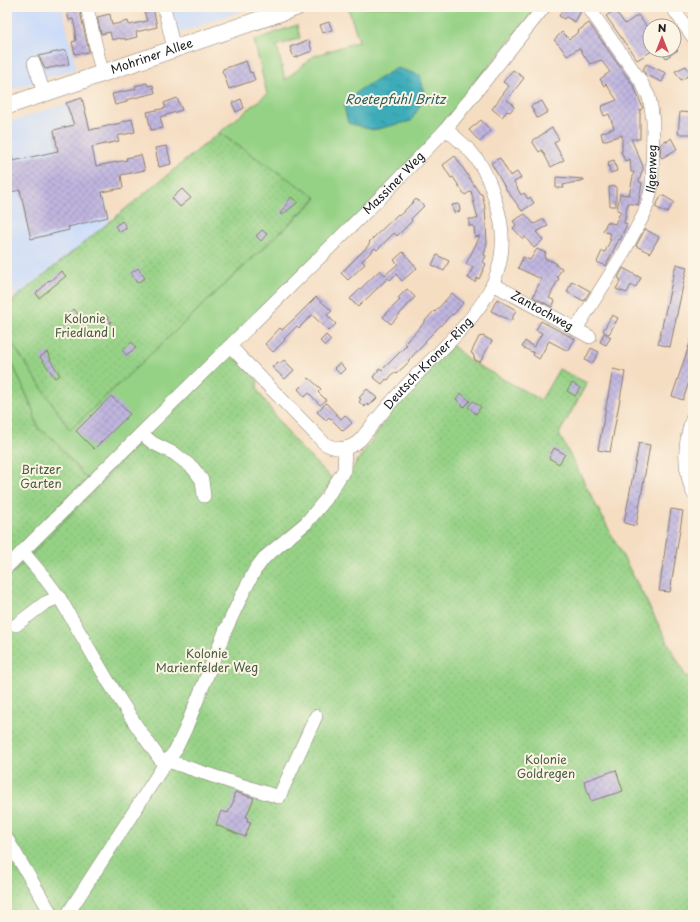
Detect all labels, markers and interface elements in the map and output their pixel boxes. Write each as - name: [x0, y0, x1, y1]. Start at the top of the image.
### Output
- north arrow: [642, 18, 682, 58]
- text: N: [658, 19, 667, 36]
- street label: Mohriner Allee: [108, 33, 195, 78]
- water label: Roetepfuhl Britz: [345, 89, 447, 108]
- street label: Ilgenweg: [641, 144, 661, 195]
- street label: Massiner Weg: [358, 147, 428, 218]
- street label: Zantochweg: [508, 286, 577, 334]
- park label: Kolonie Friedland I: [55, 309, 115, 341]
- street label: Deutsch-Kroner-Ring: [379, 313, 476, 413]
- park label: Britzer Garten: [20, 460, 62, 492]
- park label: Kolonie Marienfelder Weg: [156, 644, 258, 676]
- park label: Kolonie Goldregen: [517, 750, 575, 782]

